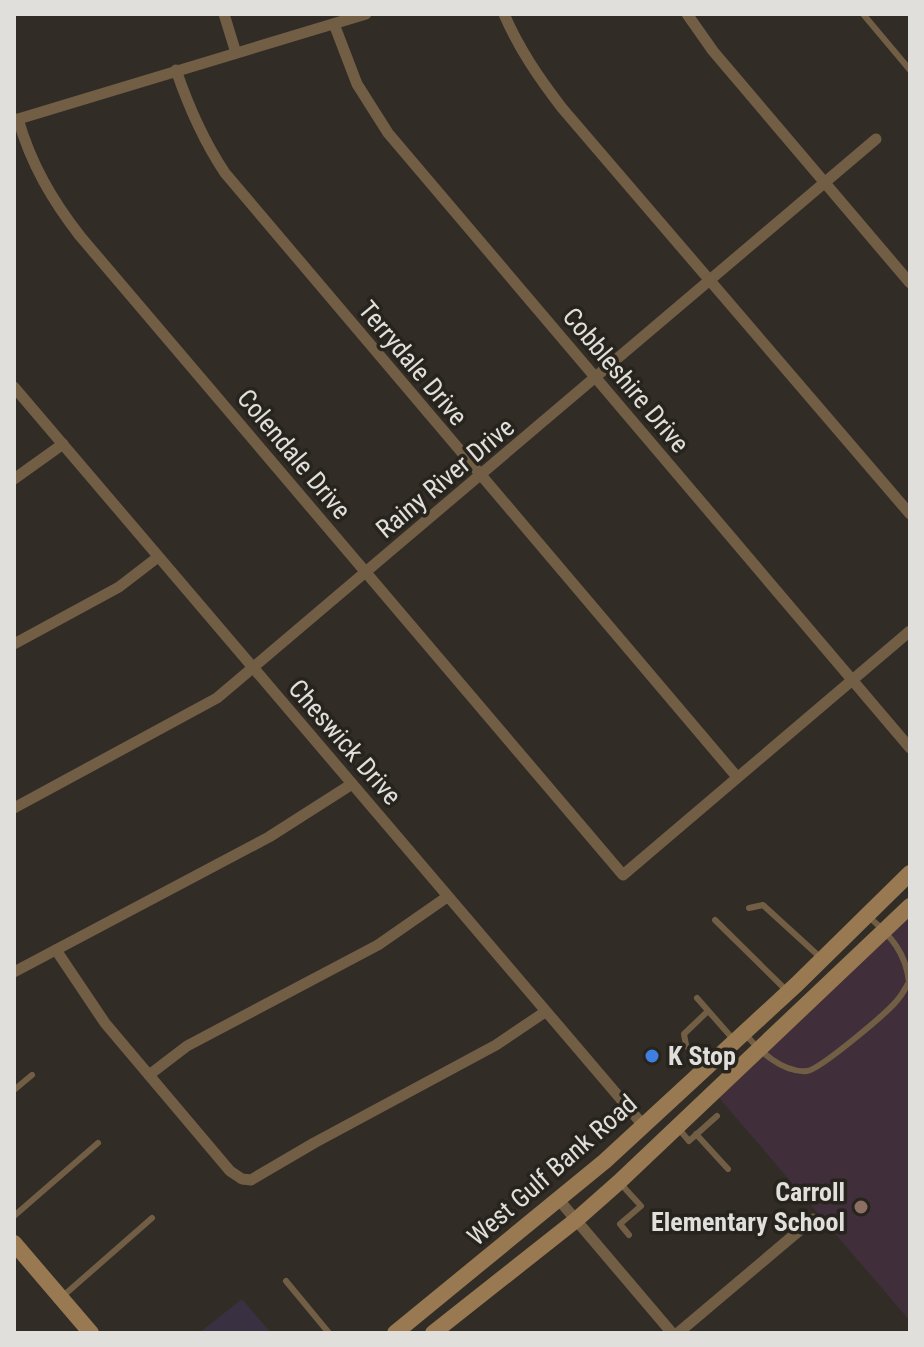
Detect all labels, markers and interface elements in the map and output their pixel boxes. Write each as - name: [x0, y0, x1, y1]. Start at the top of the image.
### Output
- street label: Terrydale Drive: [352, 295, 474, 431]
- street label: Cobbleshire Drive: [557, 302, 695, 458]
- street label: Colendale Drive: [231, 383, 357, 525]
- street label: Rainy River Drive: [370, 412, 520, 544]
- street label: Cheswick Drive: [283, 673, 407, 811]
- place label: K Stop: [668, 1041, 736, 1071]
- marker: K Stop: [643, 1047, 661, 1065]
- street label: West Gulf Bank Road: [461, 1088, 643, 1252]
- place label: Carroll Elementary School: [651, 1177, 845, 1237]
- marker: Carroll Elementary School: [852, 1198, 870, 1216]

